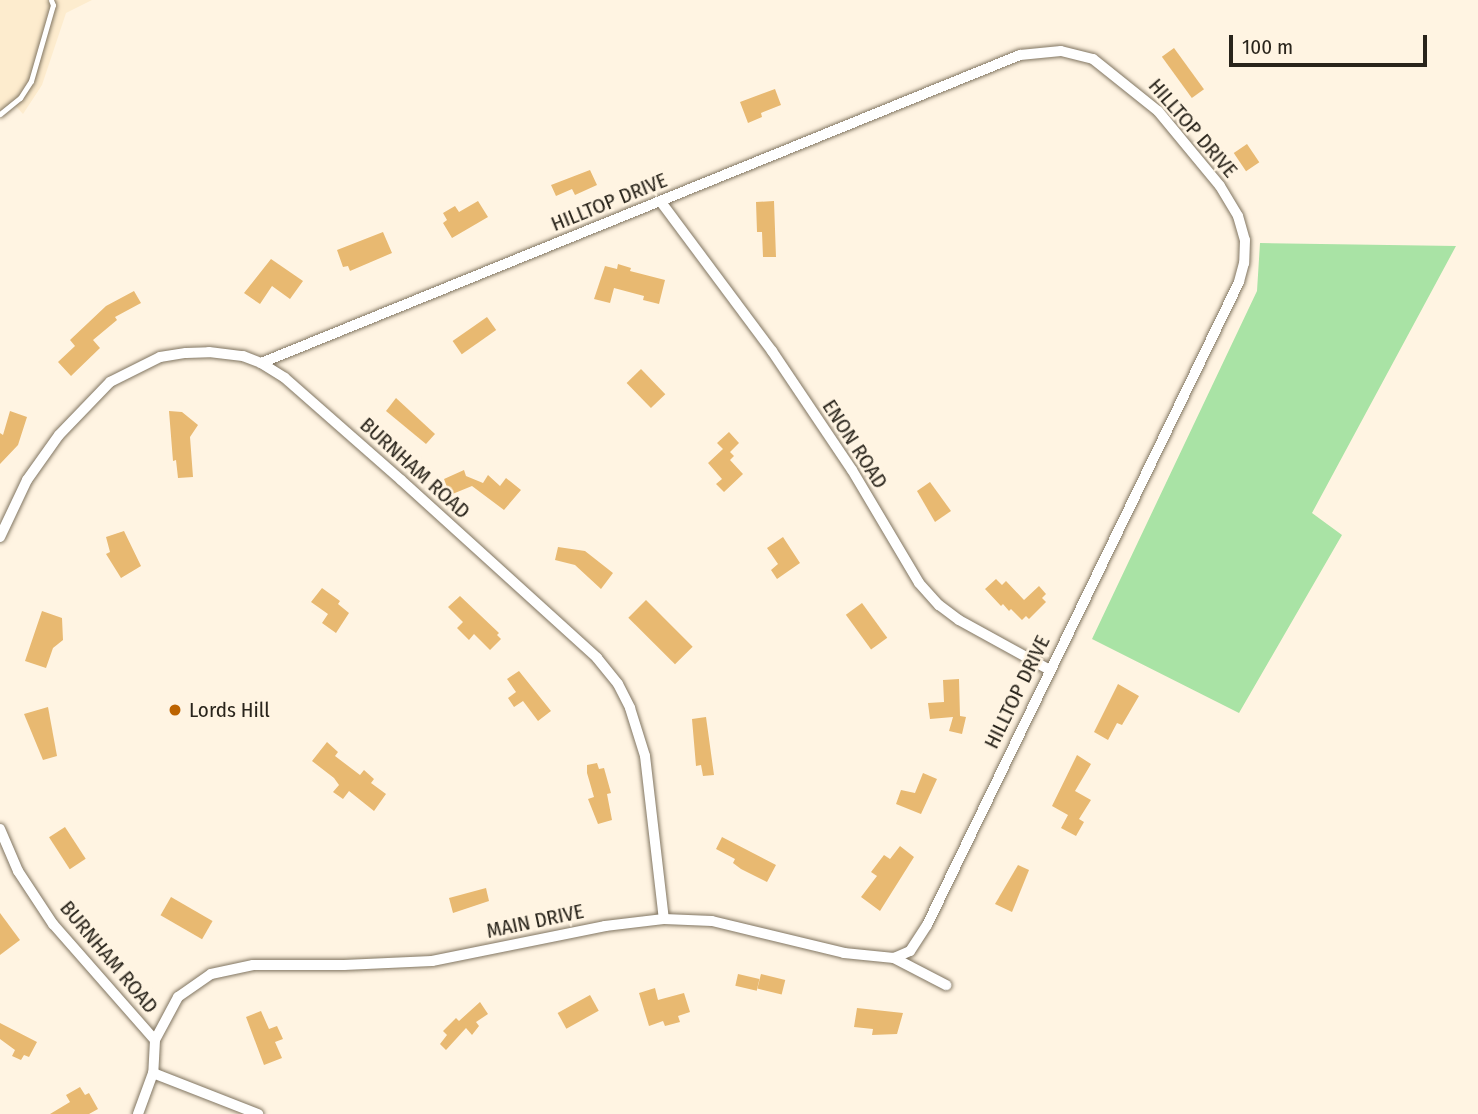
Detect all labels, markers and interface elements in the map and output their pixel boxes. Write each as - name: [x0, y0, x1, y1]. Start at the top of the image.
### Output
- scale bar: [1233, 21, 1431, 65]
- text: 100 m: [1242, 34, 1293, 60]
- street label: HILLTOP DRIVE: [1143, 73, 1243, 183]
- street label: HILLTOP DRIVE: [547, 167, 671, 237]
- street label: ENON ROAD: [817, 395, 893, 493]
- street label: BURNHAM ROAD: [355, 412, 475, 524]
- street label: HILLTOP DRIVE: [979, 631, 1055, 753]
- place label: Lords Hill: [189, 697, 270, 723]
- marker: Lords Hill: [167, 702, 183, 718]
- street label: BURNHAM ROAD: [55, 896, 163, 1018]
- street label: MAIN DRIVE: [484, 898, 586, 944]

